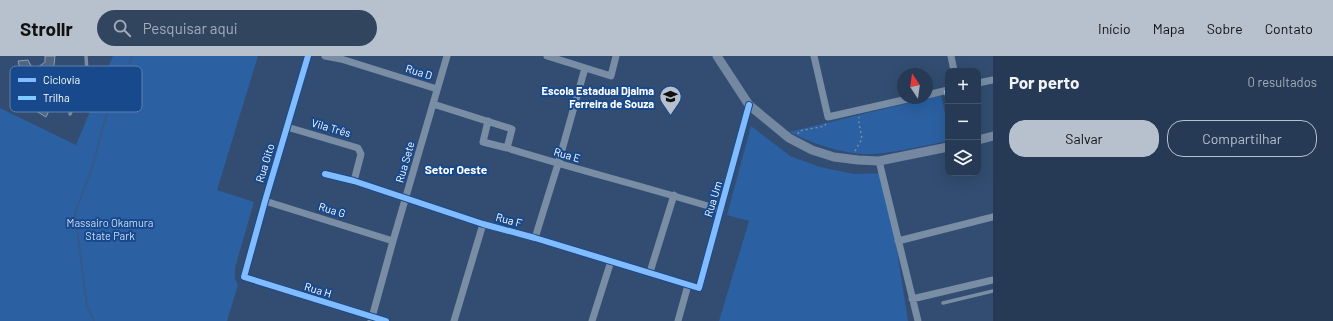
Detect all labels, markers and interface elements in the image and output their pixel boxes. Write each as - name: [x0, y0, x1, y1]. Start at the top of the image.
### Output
- search box: [97, 10, 377, 46]
- text: Strollr: [20, 17, 73, 40]
- icon: search: [111, 17, 133, 39]
- text: Pesquisar aqui: [143, 19, 238, 37]
- text: Início: [1098, 20, 1131, 37]
- text: Mapa: [1153, 20, 1185, 37]
- text: Sobre: [1207, 20, 1243, 37]
- text: Contato: [1265, 20, 1313, 37]
- street label: Rua D: [404, 61, 434, 82]
- legend: [10, 66, 142, 112]
- north arrow: [897, 68, 933, 104]
- map controls: [945, 68, 981, 176]
- button: +: [945, 68, 981, 104]
- text: Por perto: [1009, 72, 1079, 92]
- text: Ciclovia: [43, 73, 80, 86]
- text: 0 resultados: [1248, 74, 1317, 90]
- place label: Escola Estadual Djalma Ferreira de Souza: [541, 84, 654, 110]
- school or university icon: Escola Estadual Djalma Ferreira de Souza: [657, 84, 683, 117]
- text: Trilha: [43, 91, 70, 104]
- button: −: [945, 104, 981, 140]
- street label: Vila Três: [310, 116, 352, 139]
- button: Salvar: [1009, 120, 1159, 157]
- button: Compartilhar: [1167, 120, 1317, 157]
- street label: Rua Sete: [392, 140, 417, 184]
- button: layers: [945, 140, 981, 176]
- street label: Rua Oito: [252, 142, 277, 184]
- street label: Rua E: [552, 145, 582, 165]
- district label: Setor Oeste: [425, 162, 488, 176]
- street label: Rua Um: [701, 179, 724, 218]
- street label: Rua G: [317, 199, 347, 220]
- street label: Rua F: [495, 210, 524, 229]
- park label: Massairo Okamura State Park: [67, 216, 153, 242]
- street label: Rua H: [303, 279, 333, 300]

